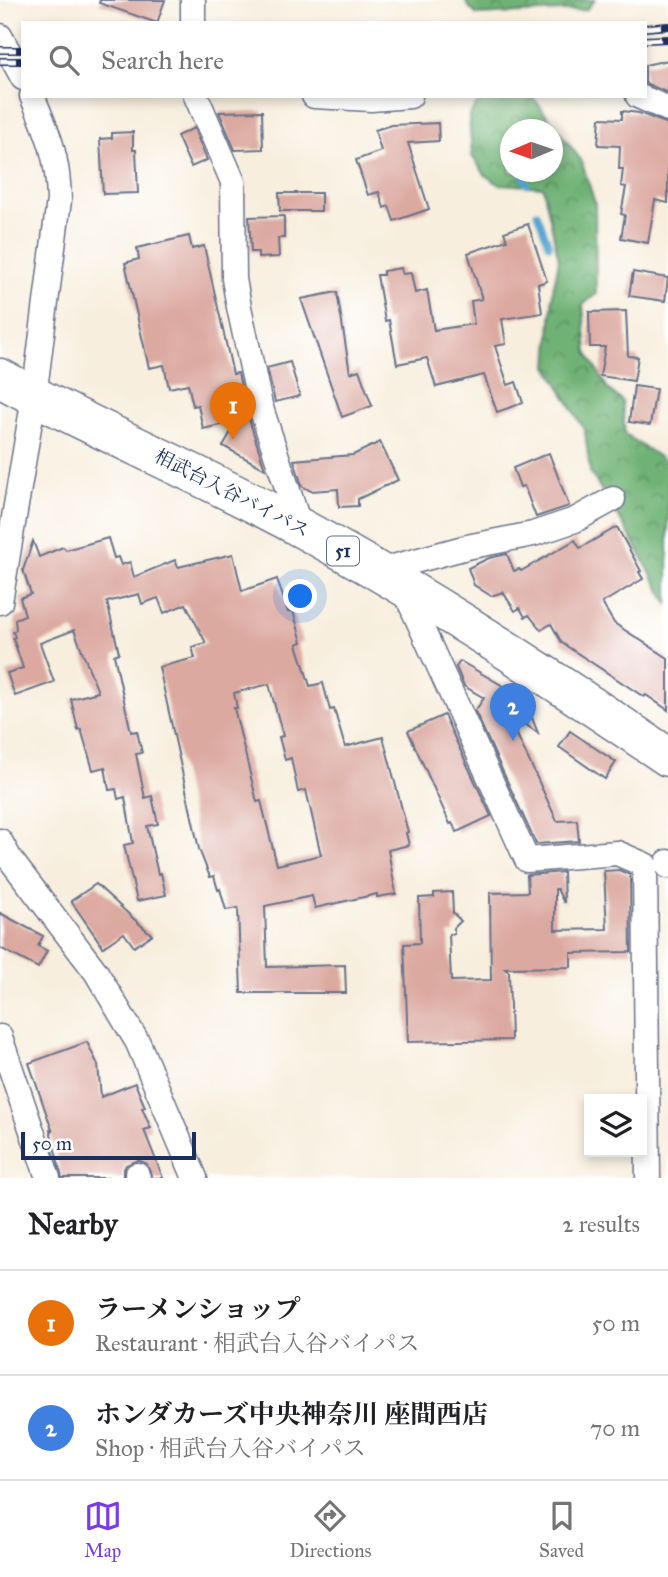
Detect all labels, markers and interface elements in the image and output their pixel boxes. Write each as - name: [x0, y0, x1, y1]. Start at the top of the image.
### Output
- search box: [21, 21, 647, 98]
- icon: search: [45, 41, 83, 79]
- text: Search here: [101, 44, 224, 76]
- north arrow: [500, 119, 563, 182]
- pin: 1: [210, 382, 256, 440]
- street label: 相武台入谷バイパス: [151, 444, 313, 542]
- road number: 51: [327, 536, 359, 566]
- your location: [283, 579, 317, 613]
- pin: 2: [490, 683, 536, 741]
- map controls: [584, 1094, 647, 1157]
- button: layers: [584, 1094, 647, 1157]
- scale bar: [21, 1129, 196, 1161]
- text: 50 m: [32, 1132, 72, 1155]
- text: Nearby: [28, 1206, 118, 1242]
- text: 2 results: [562, 1210, 640, 1238]
- text: ラーメンショップ: [95, 1293, 301, 1325]
- text: 1: [46, 1309, 56, 1337]
- text: 50 m: [592, 1309, 640, 1337]
- text: Restaurant · 相武台入谷バイパス: [95, 1329, 419, 1357]
- text: ホンダカーズ中央神奈川 座間西店: [95, 1398, 488, 1430]
- text: 2: [45, 1414, 57, 1442]
- text: 70 m: [590, 1414, 640, 1442]
- text: Shop · 相武台入谷バイパス: [95, 1434, 366, 1462]
- tab: Map: [84, 1497, 122, 1562]
- tab: Directions: [289, 1497, 371, 1562]
- tab: Saved: [539, 1497, 584, 1562]

